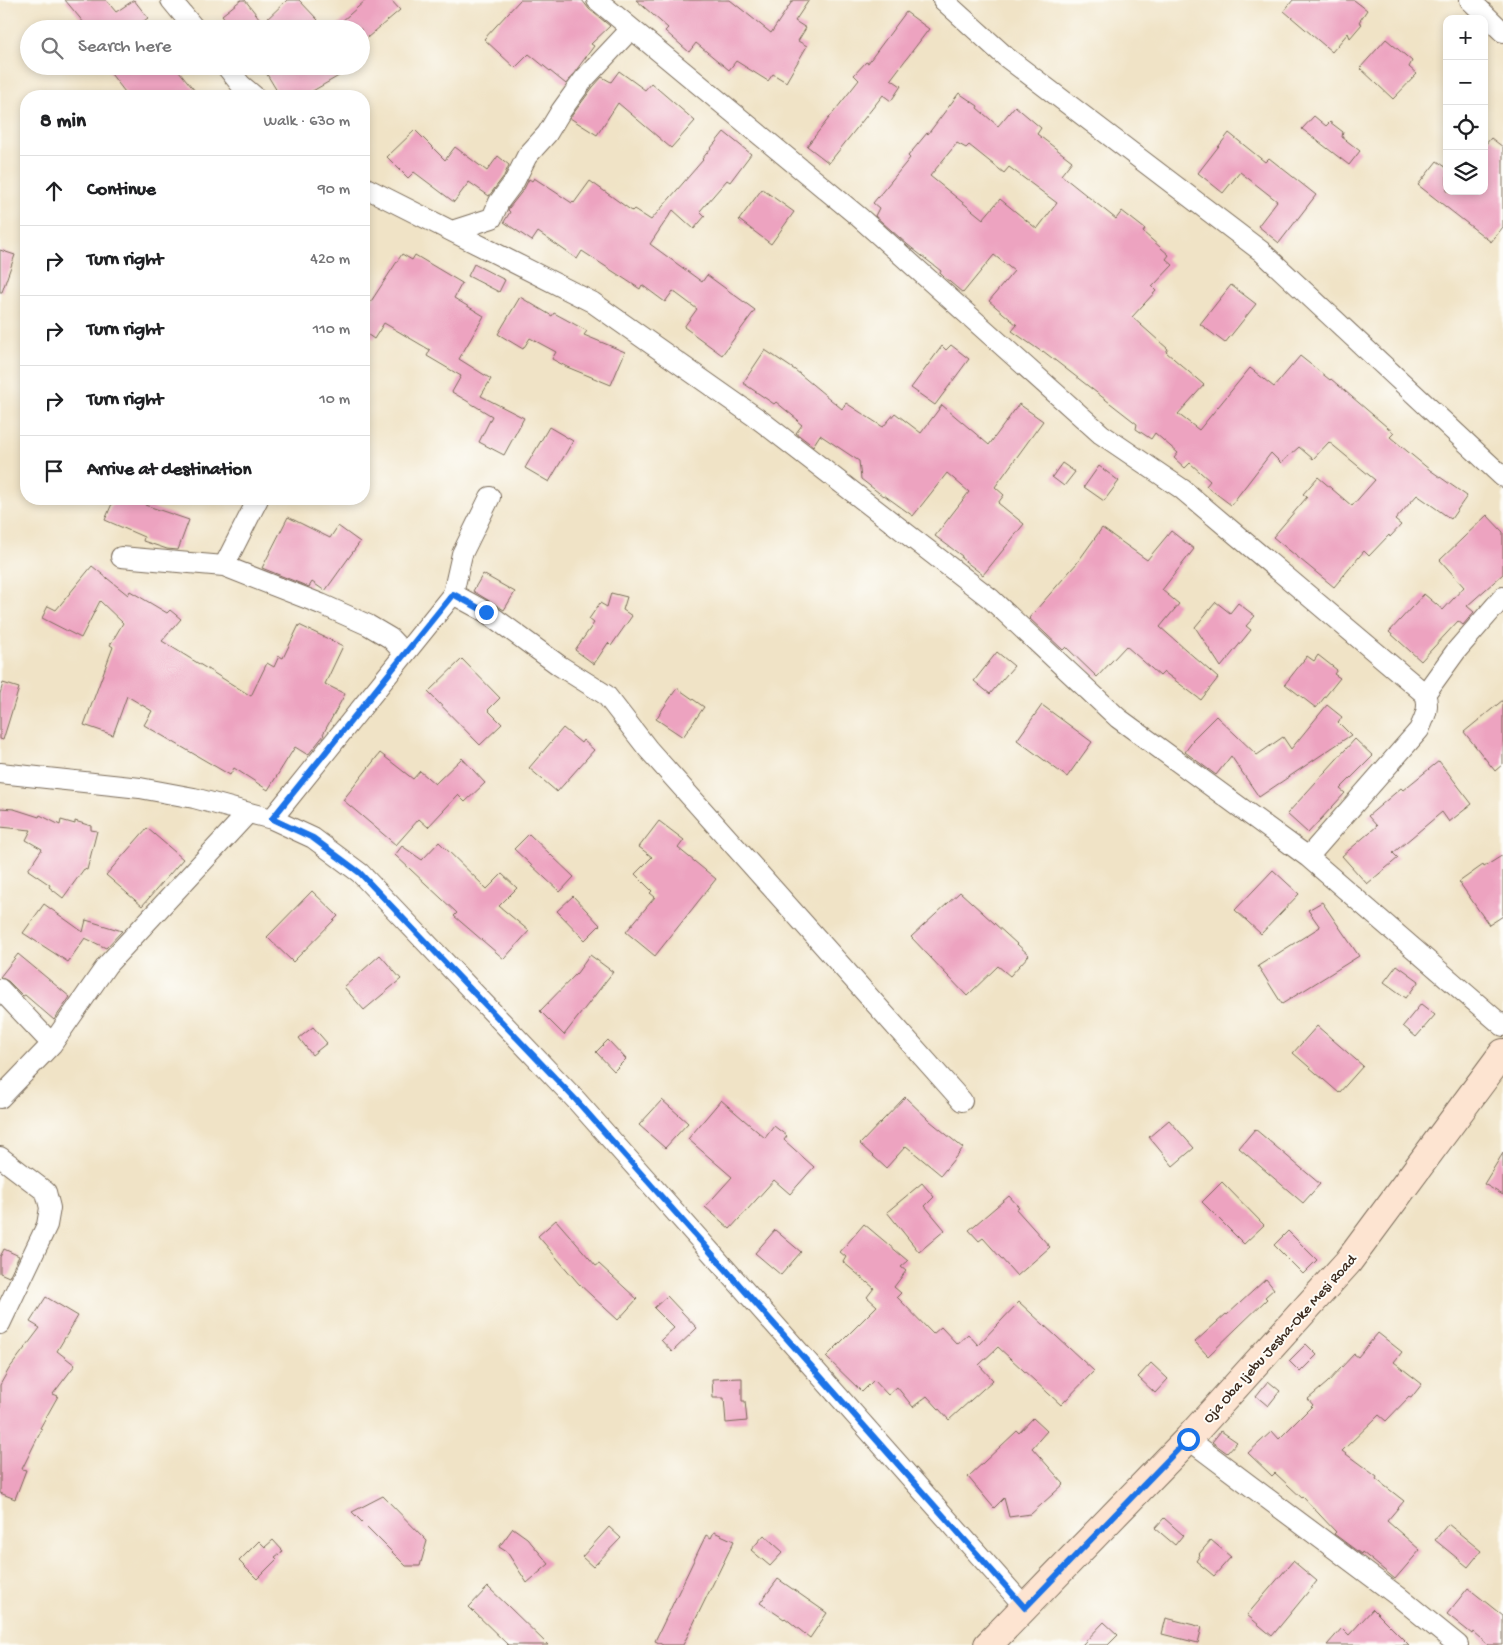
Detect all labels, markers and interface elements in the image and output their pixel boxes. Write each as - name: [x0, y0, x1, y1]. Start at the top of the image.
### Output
- map controls: [1443, 15, 1488, 195]
- button: +: [1443, 15, 1488, 60]
- search box: [20, 20, 370, 75]
- icon: search: [38, 34, 66, 62]
- text: Search here: [78, 36, 172, 59]
- button: −: [1443, 60, 1488, 105]
- button: locate: [1443, 105, 1488, 150]
- text: 8 min: [40, 110, 86, 135]
- text: Walk · 630 m: [264, 113, 350, 132]
- button: layers: [1443, 150, 1488, 195]
- icon: ahead: [40, 177, 68, 205]
- text: Continue: [87, 179, 156, 202]
- text: 90 m: [318, 181, 350, 200]
- icon: right: [40, 247, 68, 275]
- text: Turn right: [87, 249, 163, 272]
- text: 420 m: [310, 251, 350, 270]
- icon: right: [40, 317, 68, 345]
- text: Turn right: [87, 319, 163, 342]
- text: 110 m: [313, 321, 350, 340]
- icon: right: [40, 387, 68, 415]
- text: Turn right: [87, 389, 163, 412]
- text: 10 m: [319, 391, 350, 410]
- icon: arrive: [40, 457, 68, 485]
- text: Arrive at destination: [87, 459, 251, 482]
- route end: [475, 601, 498, 624]
- street label: Oja Oba Ijebu Jesha-Oke Mesi Road: [1200, 1250, 1362, 1427]
- route start: [1177, 1428, 1200, 1451]

